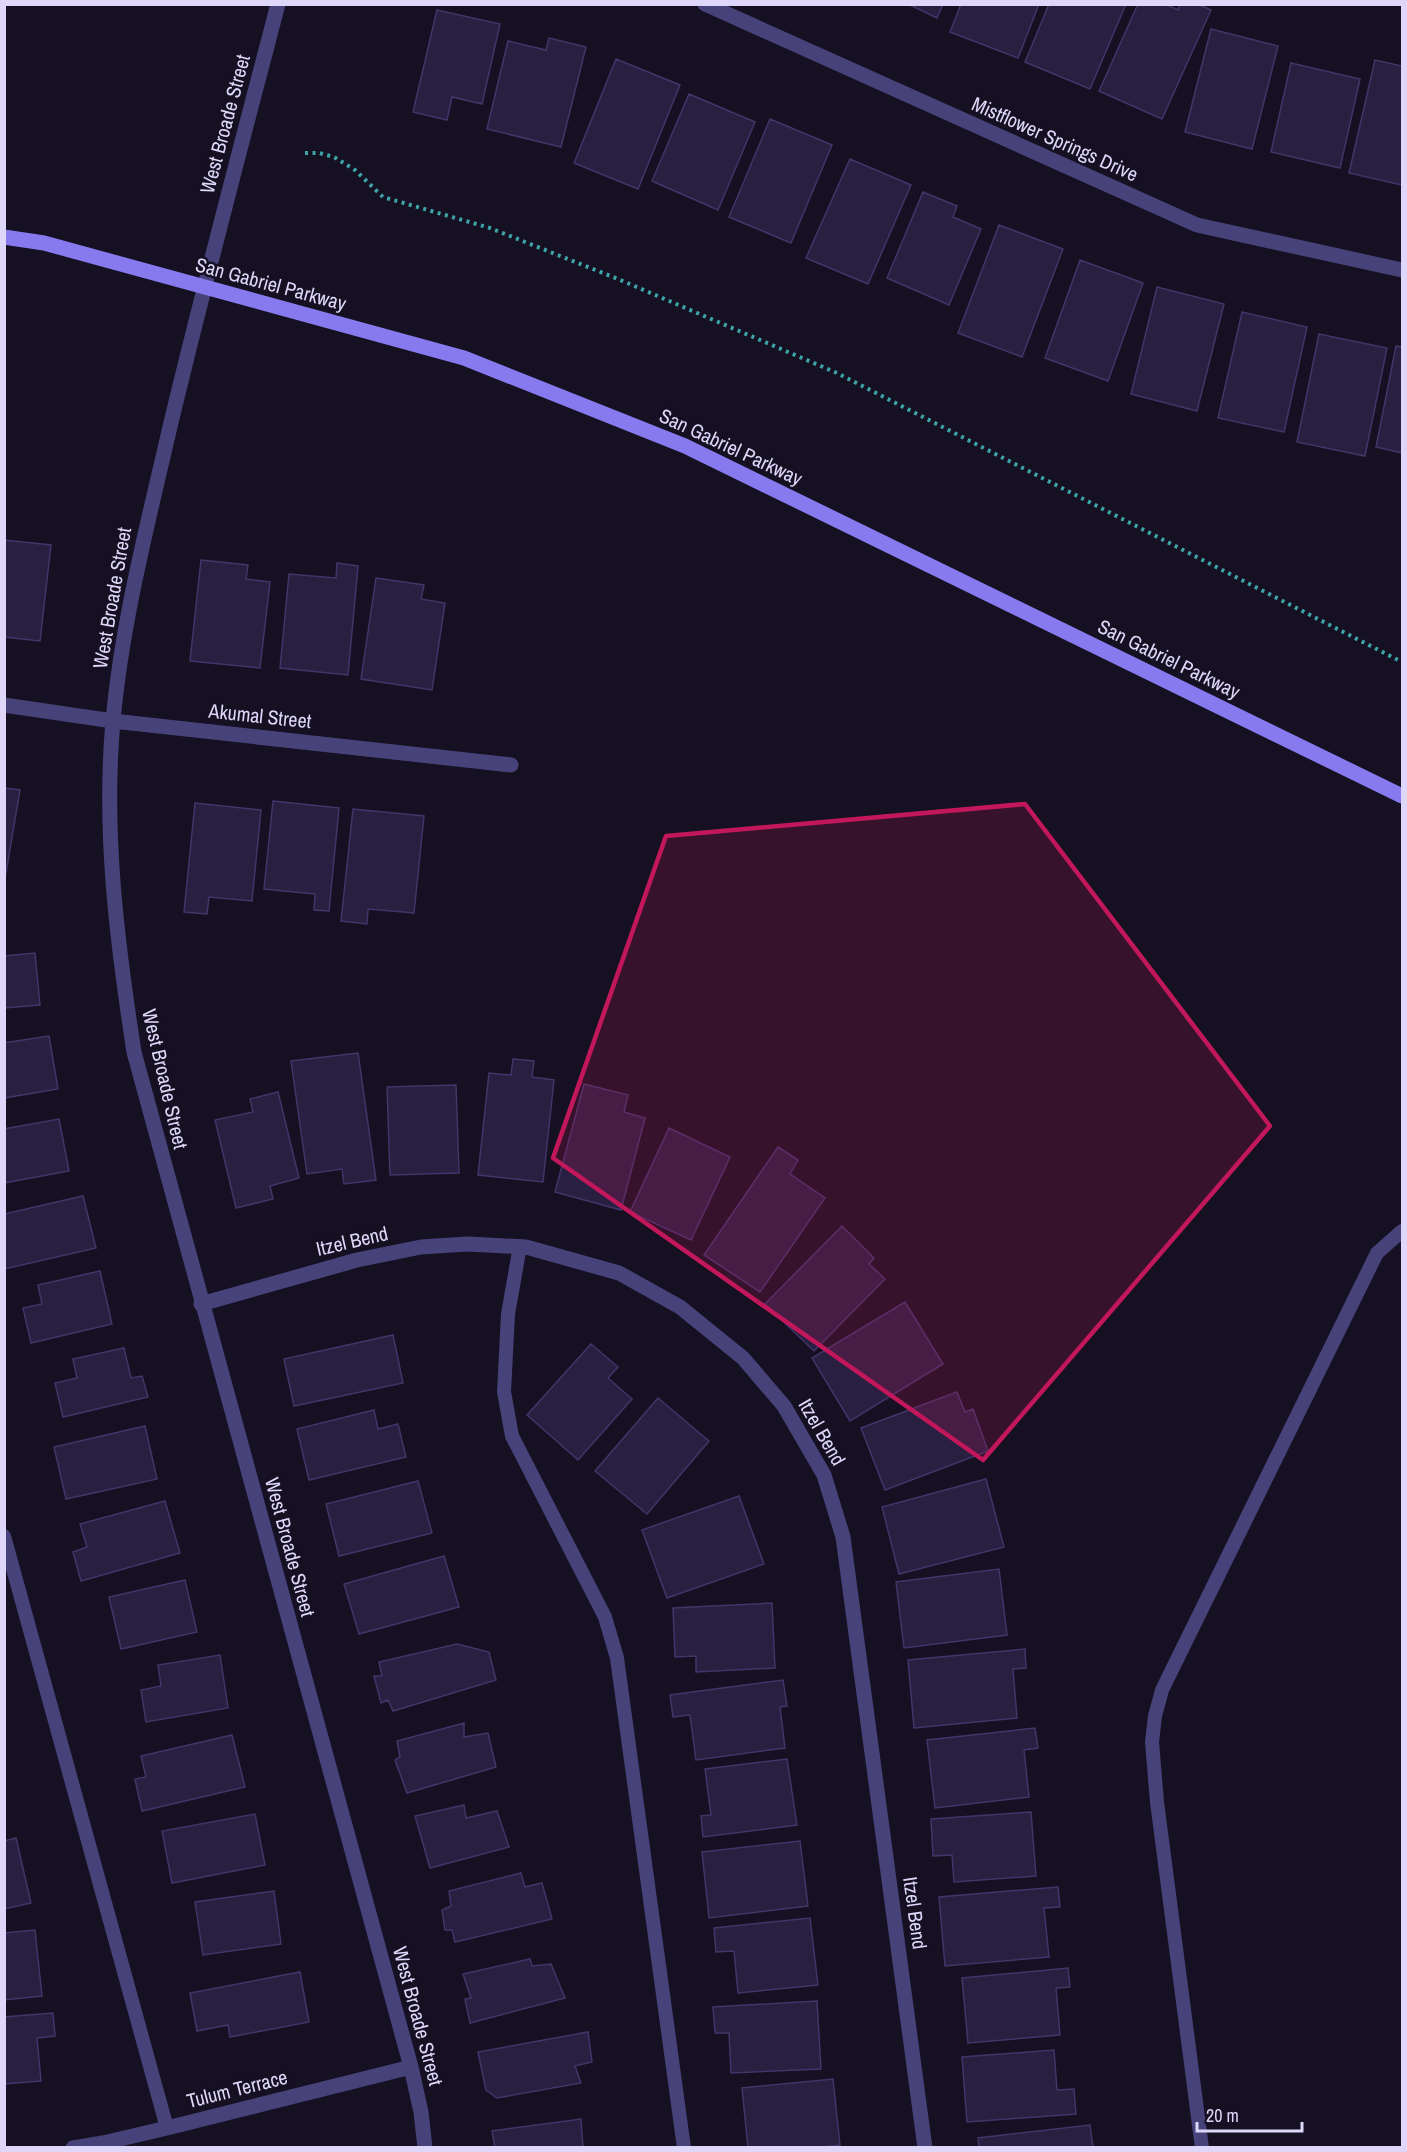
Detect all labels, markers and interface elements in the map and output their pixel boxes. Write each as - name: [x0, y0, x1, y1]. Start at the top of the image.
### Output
- street label: West Broade Street: [193, 51, 256, 196]
- street label: Mistflower Springs Drive: [968, 90, 1143, 187]
- street label: San Gabriel Parkway: [193, 250, 350, 317]
- street label: San Gabriel Parkway: [655, 402, 808, 492]
- street label: West Broade Street: [86, 525, 137, 671]
- street label: San Gabriel Parkway: [1094, 612, 1245, 705]
- street label: Akumal Street: [206, 697, 313, 734]
- street label: West Broade Street: [136, 1006, 195, 1152]
- street label: Itzel Bend: [313, 1219, 390, 1262]
- street label: Itzel Bend: [793, 1393, 852, 1470]
- street label: West Broade Street: [259, 1474, 322, 1620]
- street label: Itzel Bend: [897, 1875, 934, 1951]
- street label: West Broade Street: [387, 1943, 450, 2089]
- street label: Tulum Terrace: [184, 2063, 290, 2114]
- scale bar: [1197, 2095, 1302, 2133]
- text: 20 m: [1206, 2103, 1239, 2128]

